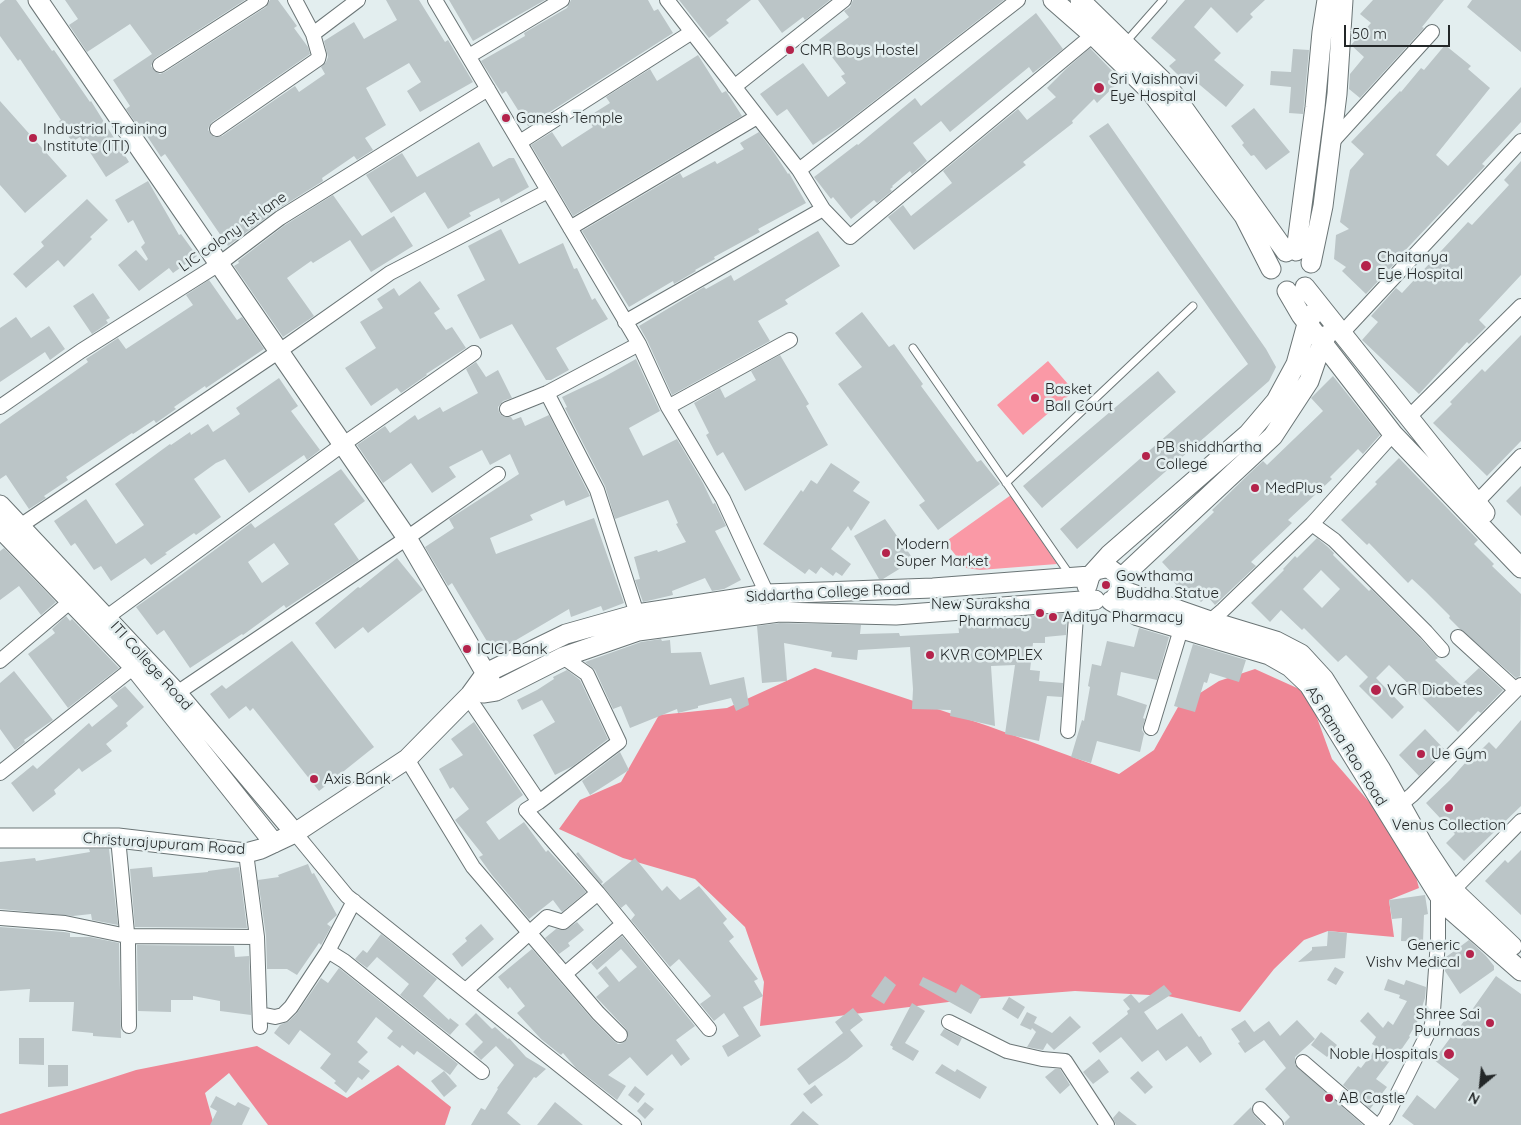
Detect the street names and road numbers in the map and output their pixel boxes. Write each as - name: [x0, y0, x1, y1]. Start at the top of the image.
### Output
- street label: LIC colony 1st lane: [176, 188, 290, 276]
- street label: Siddartha College Road: [745, 580, 911, 606]
- street label: ITI College Road: [106, 618, 196, 714]
- street label: AS Rama Rao Road: [1302, 683, 1390, 809]
- street label: Christurajupuram Road: [82, 829, 246, 859]

